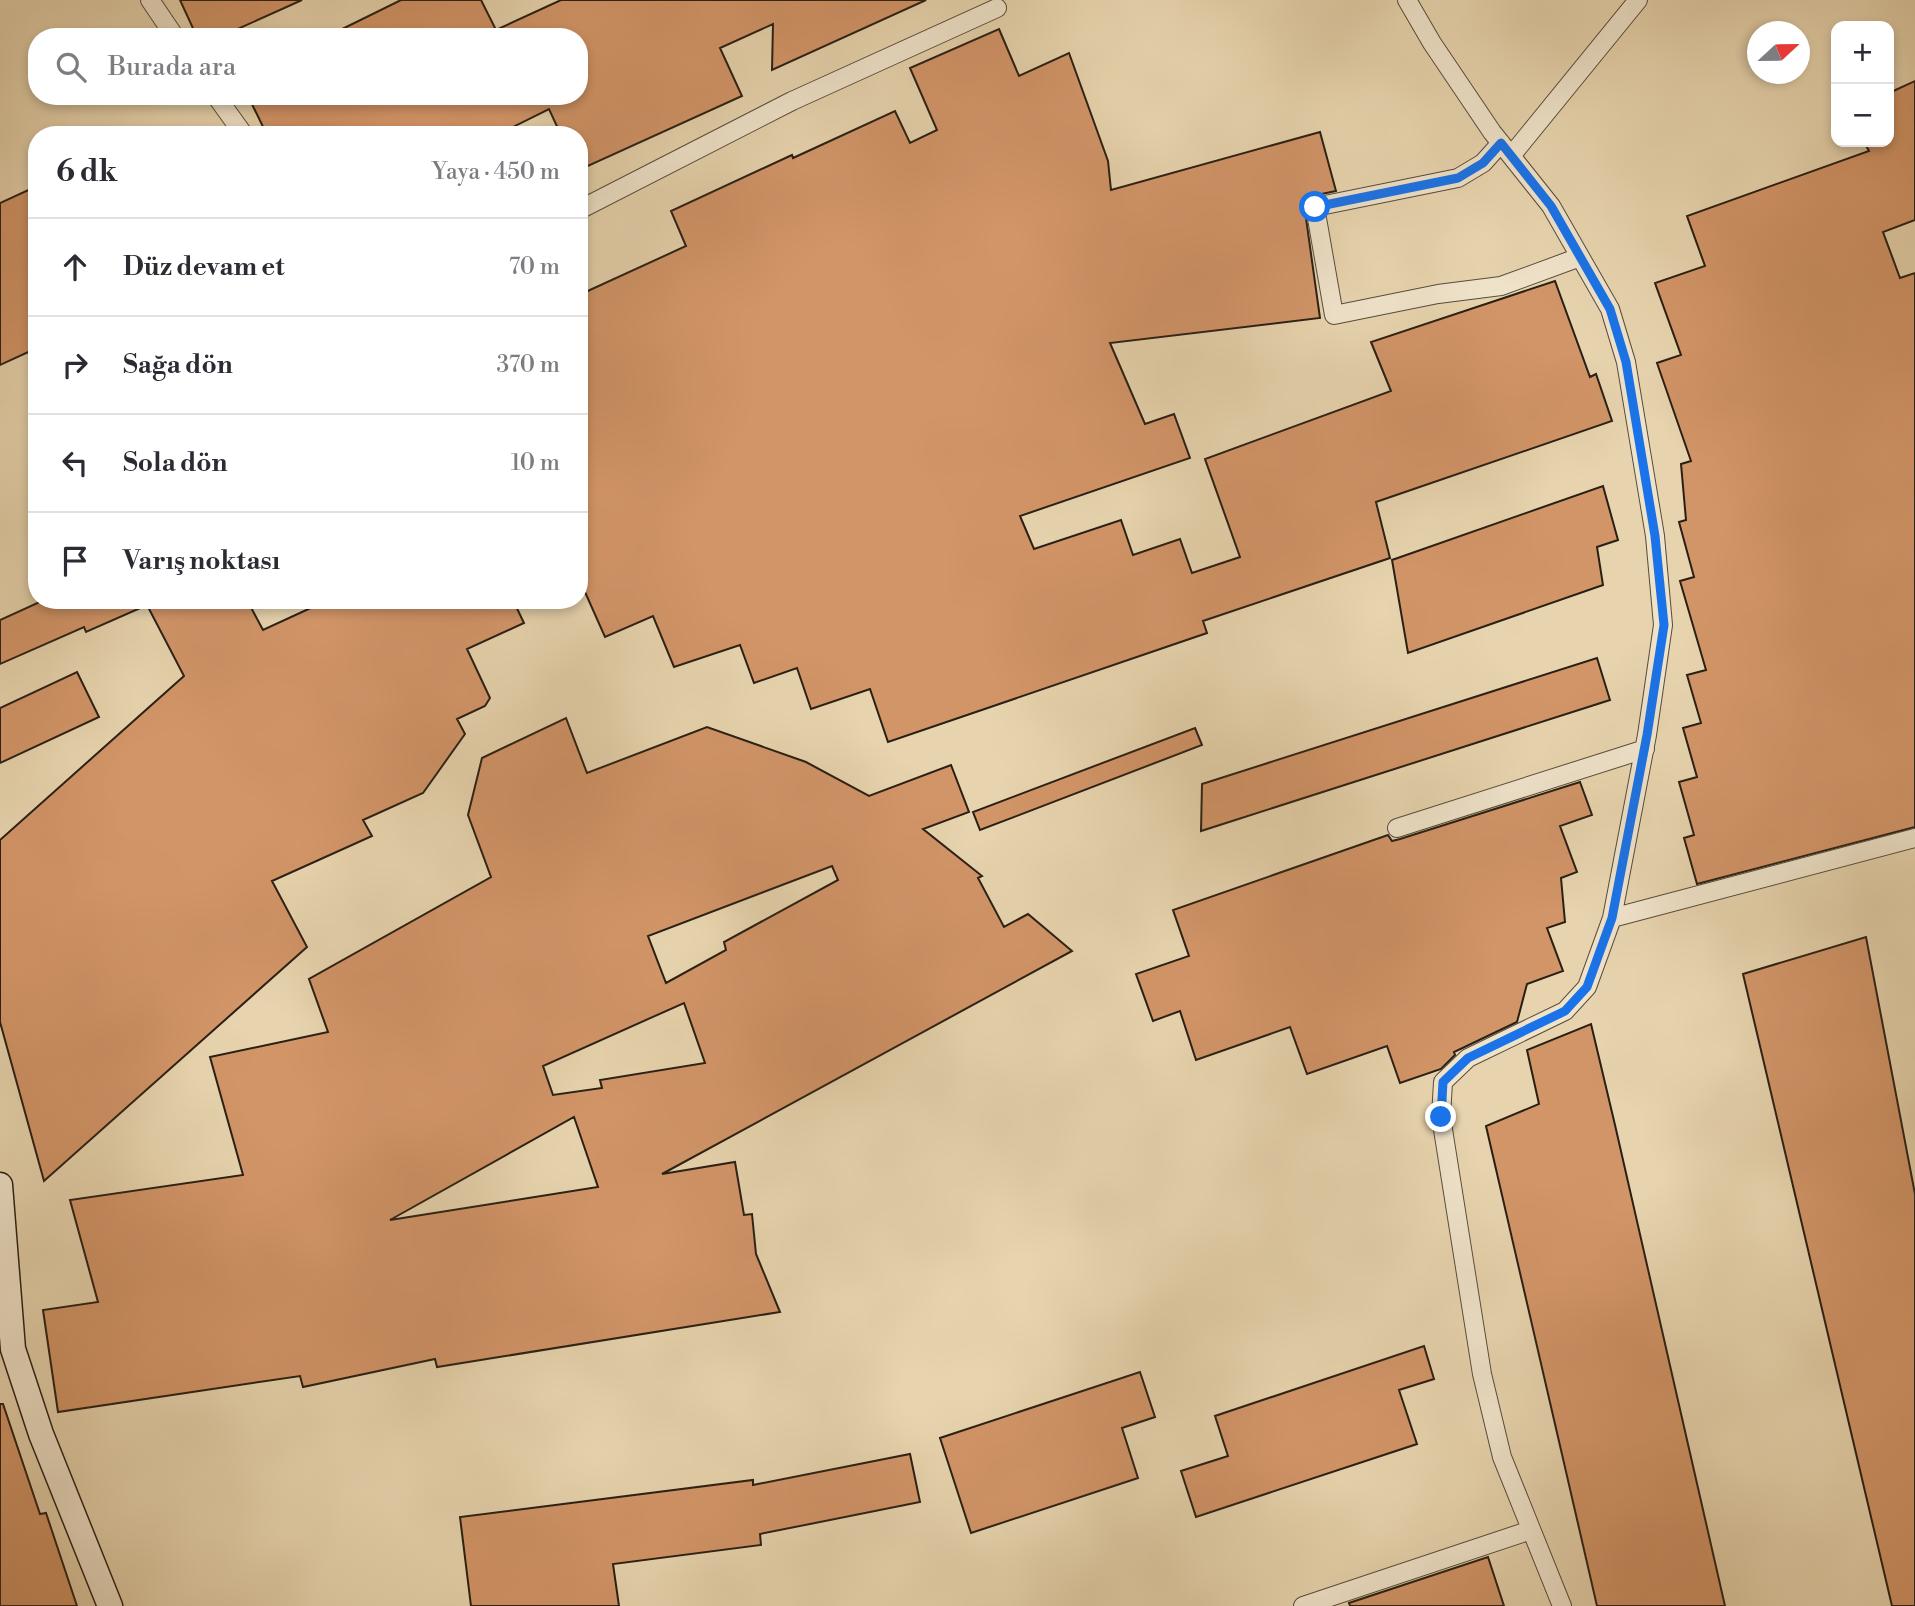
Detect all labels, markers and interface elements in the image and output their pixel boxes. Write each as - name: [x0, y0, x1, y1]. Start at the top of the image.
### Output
- north arrow: [1747, 21, 1810, 84]
- map controls: [1831, 21, 1894, 147]
- button: +: [1831, 21, 1894, 84]
- search box: [28, 28, 588, 105]
- icon: search: [52, 48, 90, 86]
- text: Burada ara: [108, 51, 236, 83]
- button: −: [1831, 84, 1894, 147]
- text: 6 dk: [56, 153, 117, 191]
- text: Yaya · 450 m: [432, 158, 560, 186]
- route start: [1299, 191, 1330, 222]
- icon: ahead: [56, 248, 94, 286]
- text: Düz devam et: [123, 251, 285, 283]
- text: 70 m: [509, 253, 560, 281]
- icon: right: [56, 346, 94, 384]
- text: Sağa dön: [123, 349, 233, 381]
- text: 370 m: [497, 351, 560, 379]
- icon: left: [56, 444, 94, 482]
- text: Sola dön: [123, 447, 228, 479]
- text: 10 m: [511, 449, 560, 477]
- icon: arrive: [56, 542, 94, 580]
- text: Varış noktası: [123, 545, 280, 577]
- route end: [1425, 1101, 1456, 1132]

